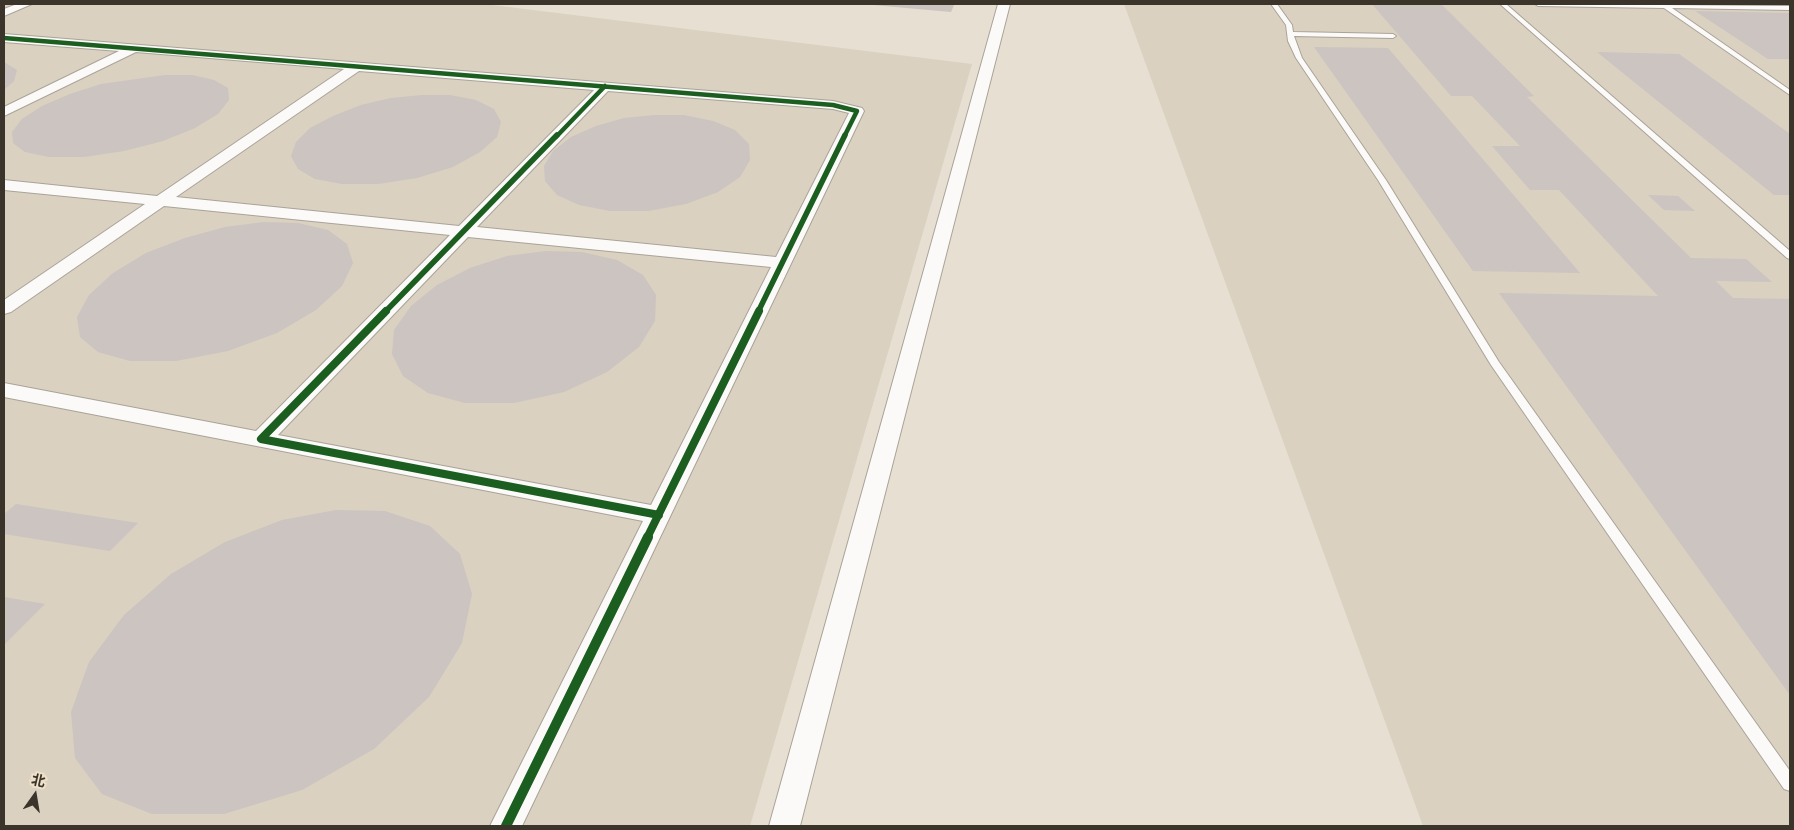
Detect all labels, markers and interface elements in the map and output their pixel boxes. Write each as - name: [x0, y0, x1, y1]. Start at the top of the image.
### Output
- north arrow: [10, 770, 60, 820]
- text: 北: [30, 771, 47, 790]

